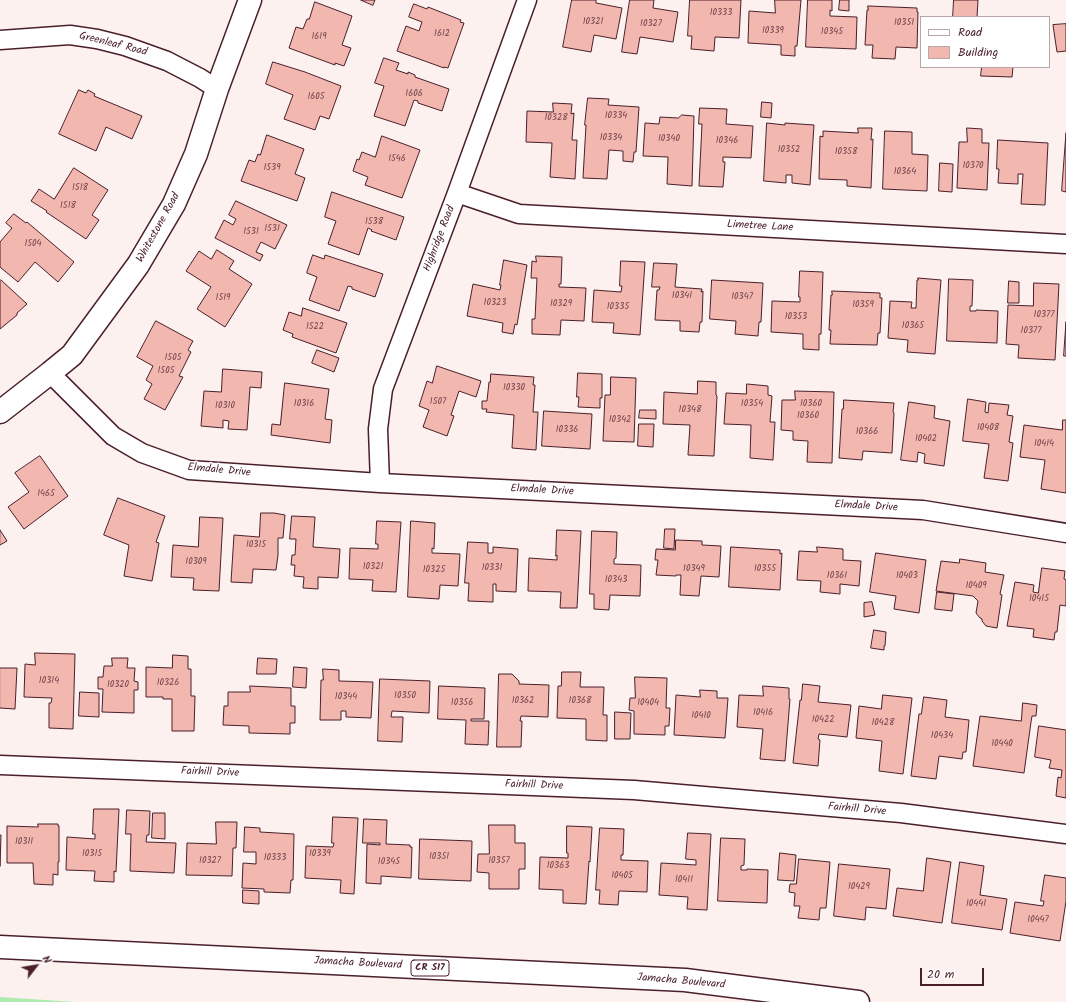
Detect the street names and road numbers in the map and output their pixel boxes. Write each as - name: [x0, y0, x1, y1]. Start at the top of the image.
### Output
- street label: Greenleaf Road: [78, 30, 148, 60]
- street label: Whitestone Road: [134, 191, 184, 265]
- street label: Highridge Road: [421, 204, 459, 274]
- street label: Limetree Lane: [726, 219, 794, 235]
- street label: Elmdale Drive: [187, 462, 251, 480]
- street label: Elmdale Drive: [510, 483, 574, 499]
- street label: Elmdale Drive: [834, 499, 898, 515]
- street label: Fairhill Drive: [181, 765, 239, 781]
- street label: Fairhill Drive: [505, 778, 563, 794]
- street label: Fairhill Drive: [827, 801, 887, 819]
- street label: Jamacha Boulevard: [313, 955, 403, 973]
- road number: CR S17: [411, 960, 449, 976]
- street label: Jamacha Boulevard: [636, 972, 726, 992]

